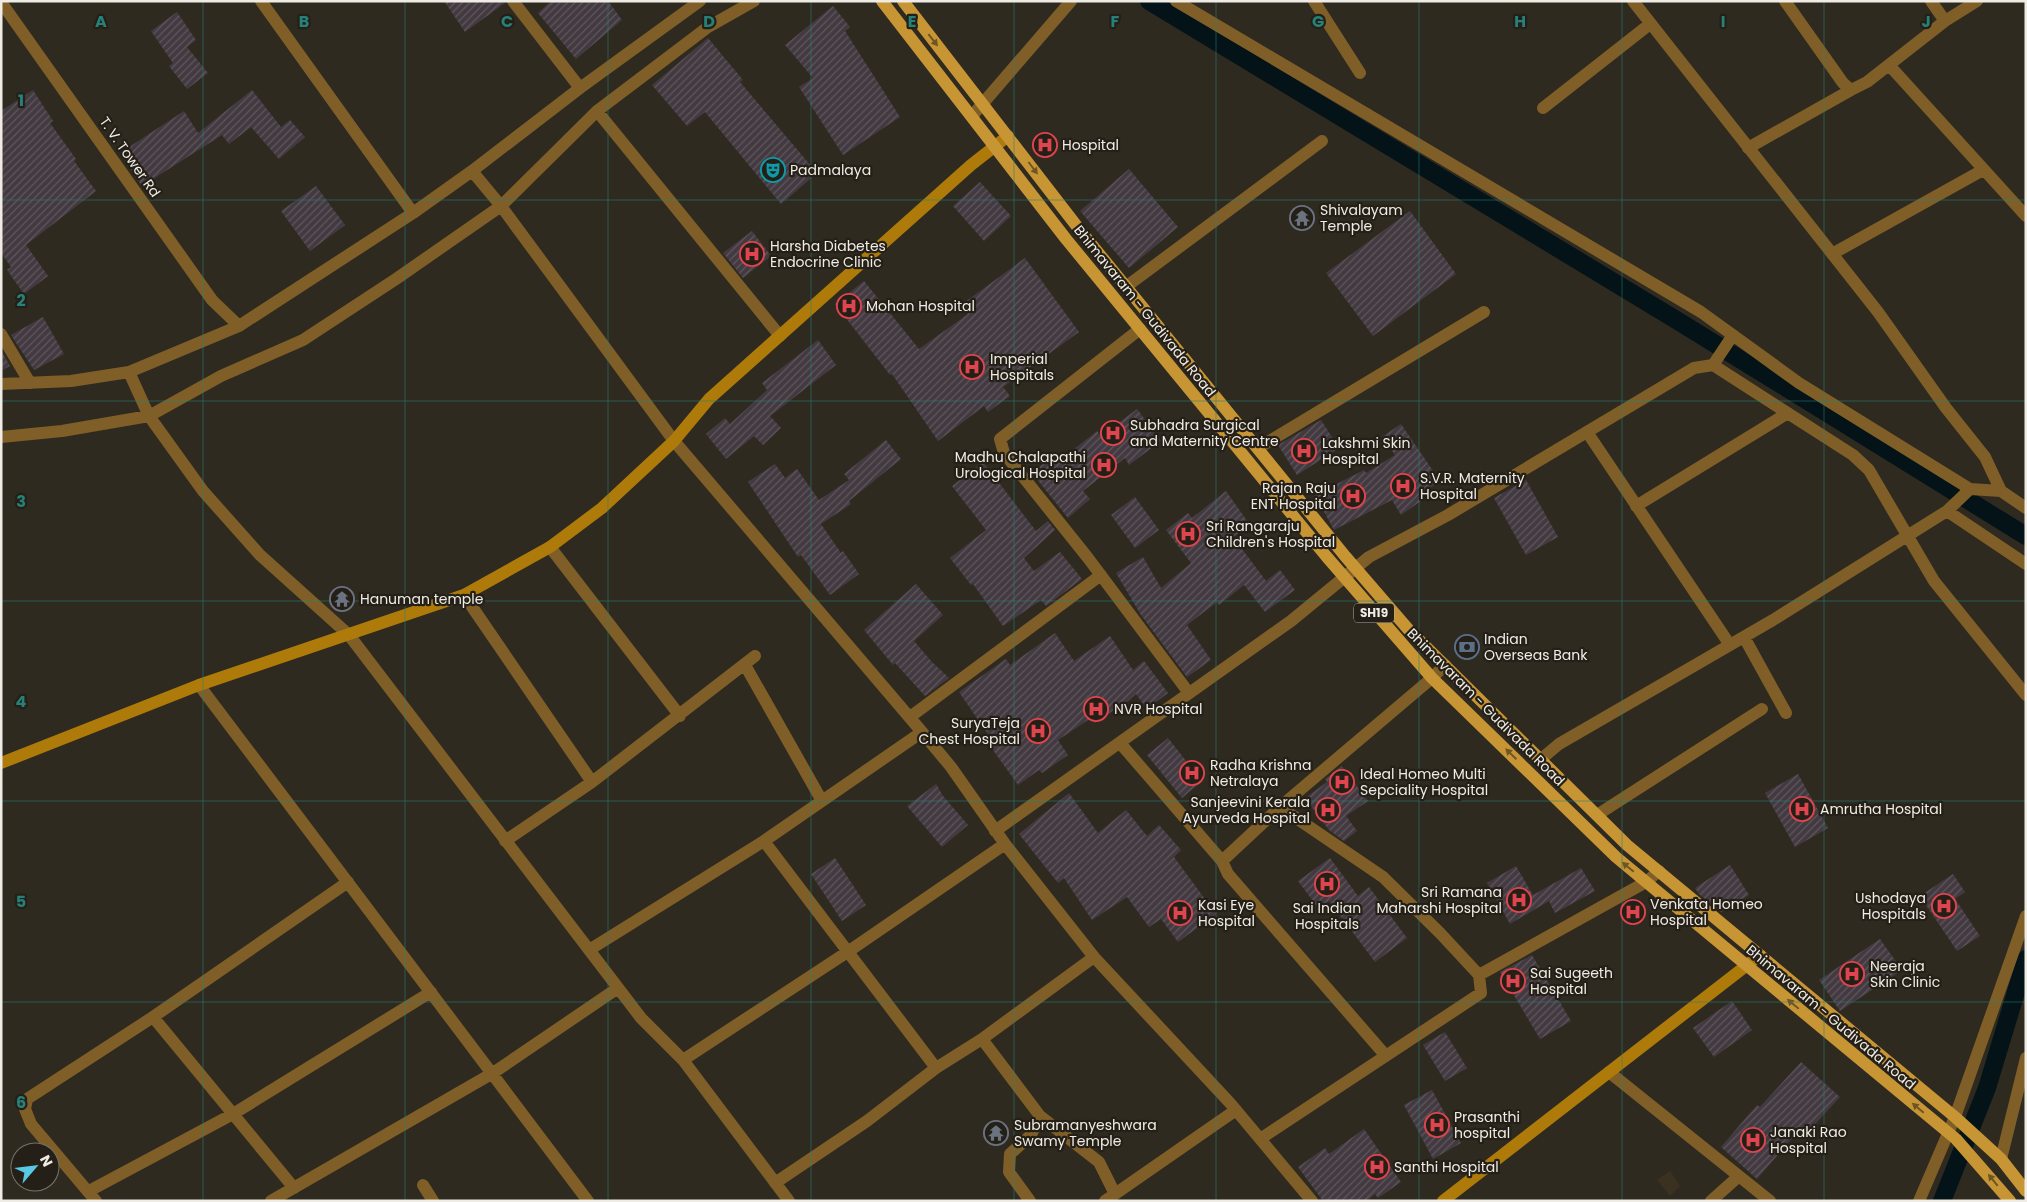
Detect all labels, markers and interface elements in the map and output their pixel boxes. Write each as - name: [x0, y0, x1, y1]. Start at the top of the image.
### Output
- text: A: [95, 10, 107, 33]
- text: B: [299, 10, 309, 33]
- text: C: [501, 10, 513, 33]
- text: D: [703, 10, 715, 33]
- text: E: [908, 10, 916, 33]
- text: F: [1111, 10, 1120, 33]
- text: G: [1312, 10, 1324, 33]
- text: H: [1514, 10, 1526, 33]
- text: I: [1721, 10, 1725, 33]
- text: J: [1921, 10, 1931, 33]
- one-way arrow: [928, 33, 938, 46]
- text: 1: [18, 89, 24, 112]
- street label: T. V. Tower Rd: [95, 113, 165, 201]
- hospital icon: Hospital: [1032, 132, 1058, 158]
- place label: Hospital: [1062, 135, 1119, 155]
- theatre icon: Padmalaya: [760, 157, 786, 183]
- place label: Padmalaya: [790, 160, 871, 180]
- one-way arrow: [1028, 161, 1038, 175]
- place label: Shivalayam Temple: [1320, 200, 1403, 236]
- temple icon: Shivalayam Temple: [1289, 205, 1315, 231]
- street label: Bhimavaram - Gudivada Road: [1069, 221, 1221, 401]
- place label: Harsha Diabetes Endocrine Clinic: [770, 236, 886, 272]
- hospital icon: Harsha Diabetes Endocrine Clinic: [739, 241, 765, 267]
- text: 2: [16, 289, 26, 312]
- hospital icon: Mohan Hospital: [836, 293, 862, 319]
- place label: Mohan Hospital: [866, 296, 975, 316]
- place label: Imperial Hospitals: [990, 349, 1054, 385]
- hospital icon: Imperial Hospitals: [959, 354, 985, 380]
- place label: Subhadra Surgical and Maternity Centre: [1130, 415, 1279, 451]
- hospital icon: Subhadra Surgical and Maternity Centre: [1100, 420, 1126, 446]
- place label: Lakshmi Skin Hospital: [1322, 433, 1410, 469]
- hospital icon: Lakshmi Skin Hospital: [1291, 438, 1317, 464]
- place label: Madhu Chalapathi Urological Hospital: [955, 447, 1086, 483]
- hospital icon: Madhu Chalapathi Urological Hospital: [1091, 452, 1117, 478]
- place label: S.V.R. Maternity Hospital: [1420, 468, 1525, 504]
- hospital icon: S.V.R. Maternity Hospital: [1390, 473, 1416, 499]
- place label: Rajan Raju ENT Hospital: [1251, 478, 1336, 514]
- hospital icon: Rajan Raju ENT Hospital: [1340, 483, 1366, 509]
- text: 3: [16, 490, 26, 513]
- place label: Sri Rangaraju Children's Hospital: [1206, 516, 1335, 552]
- hospital icon: Sri Rangaraju Children's Hospital: [1175, 521, 1201, 547]
- temple icon: Hanuman temple: [329, 586, 355, 612]
- place label: Hanuman temple: [360, 589, 484, 609]
- road number: SH19: [1354, 604, 1394, 622]
- street label: Bhimavaram - Gudivada Road: [1403, 624, 1569, 790]
- place label: Indian Overseas Bank: [1484, 629, 1588, 665]
- bank icon: Indian Overseas Bank: [1454, 634, 1480, 660]
- text: 4: [16, 690, 27, 713]
- hospital icon: NVR Hospital: [1083, 696, 1109, 722]
- place label: NVR Hospital: [1114, 699, 1202, 719]
- place label: SuryaTeja Chest Hospital: [919, 713, 1020, 749]
- hospital icon: SuryaTeja Chest Hospital: [1025, 718, 1051, 744]
- one-way arrow: [1505, 748, 1517, 760]
- place label: Radha Krishna Netralaya: [1210, 755, 1311, 791]
- hospital icon: Radha Krishna Netralaya: [1179, 760, 1205, 786]
- place label: Ideal Homeo Multi Sepciality Hospital: [1360, 764, 1488, 800]
- hospital icon: Ideal Homeo Multi Sepciality Hospital: [1329, 769, 1355, 795]
- place label: Sanjeevini Kerala Ayurveda Hospital: [1182, 792, 1310, 828]
- hospital icon: Amrutha Hospital: [1789, 796, 1815, 822]
- hospital icon: Sanjeevini Kerala Ayurveda Hospital: [1315, 797, 1341, 823]
- place label: Amrutha Hospital: [1820, 799, 1942, 819]
- one-way arrow: [1621, 861, 1634, 872]
- hospital icon: Sai Indian Hospitals: [1314, 871, 1340, 897]
- place label: Sri Ramana Maharshi Hospital: [1377, 882, 1502, 918]
- hospital icon: Sri Ramana Maharshi Hospital: [1506, 887, 1532, 913]
- place label: Ushodaya Hospitals: [1855, 888, 1926, 924]
- text: 5: [16, 890, 26, 913]
- hospital icon: Ushodaya Hospitals: [1931, 893, 1957, 919]
- place label: Venkata Homeo Hospital: [1650, 894, 1763, 930]
- place label: Kasi Eye Hospital: [1198, 895, 1255, 931]
- place label: Sai Indian Hospitals: [1293, 898, 1361, 934]
- hospital icon: Venkata Homeo Hospital: [1620, 899, 1646, 925]
- hospital icon: Kasi Eye Hospital: [1167, 900, 1193, 926]
- street label: Bhimavaram - Gudivada Road: [1742, 940, 1920, 1094]
- place label: Neeraja Skin Clinic: [1870, 956, 1940, 992]
- hospital icon: Neeraja Skin Clinic: [1839, 961, 1865, 987]
- place label: Sai Sugeeth Hospital: [1530, 963, 1613, 999]
- hospital icon: Sai Sugeeth Hospital: [1500, 968, 1526, 994]
- one-way arrow: [1787, 999, 1800, 1010]
- text: 6: [16, 1091, 26, 1114]
- one-way arrow: [1912, 1103, 1924, 1114]
- place label: Prasanthi hospital: [1454, 1107, 1520, 1143]
- hospital icon: Prasanthi hospital: [1424, 1112, 1450, 1138]
- place label: Subramanyeshwara Swamy Temple: [1014, 1115, 1157, 1151]
- temple icon: Subramanyeshwara Swamy Temple: [983, 1120, 1009, 1146]
- place label: Janaki Rao Hospital: [1770, 1122, 1847, 1158]
- hospital icon: Janaki Rao Hospital: [1740, 1127, 1766, 1153]
- north arrow: [10, 1142, 60, 1192]
- text: N: [35, 1152, 58, 1170]
- hospital icon: Santhi Hospital: [1364, 1154, 1390, 1180]
- place label: Santhi Hospital: [1394, 1157, 1499, 1177]
- one-way arrow: [1988, 1174, 1999, 1187]

